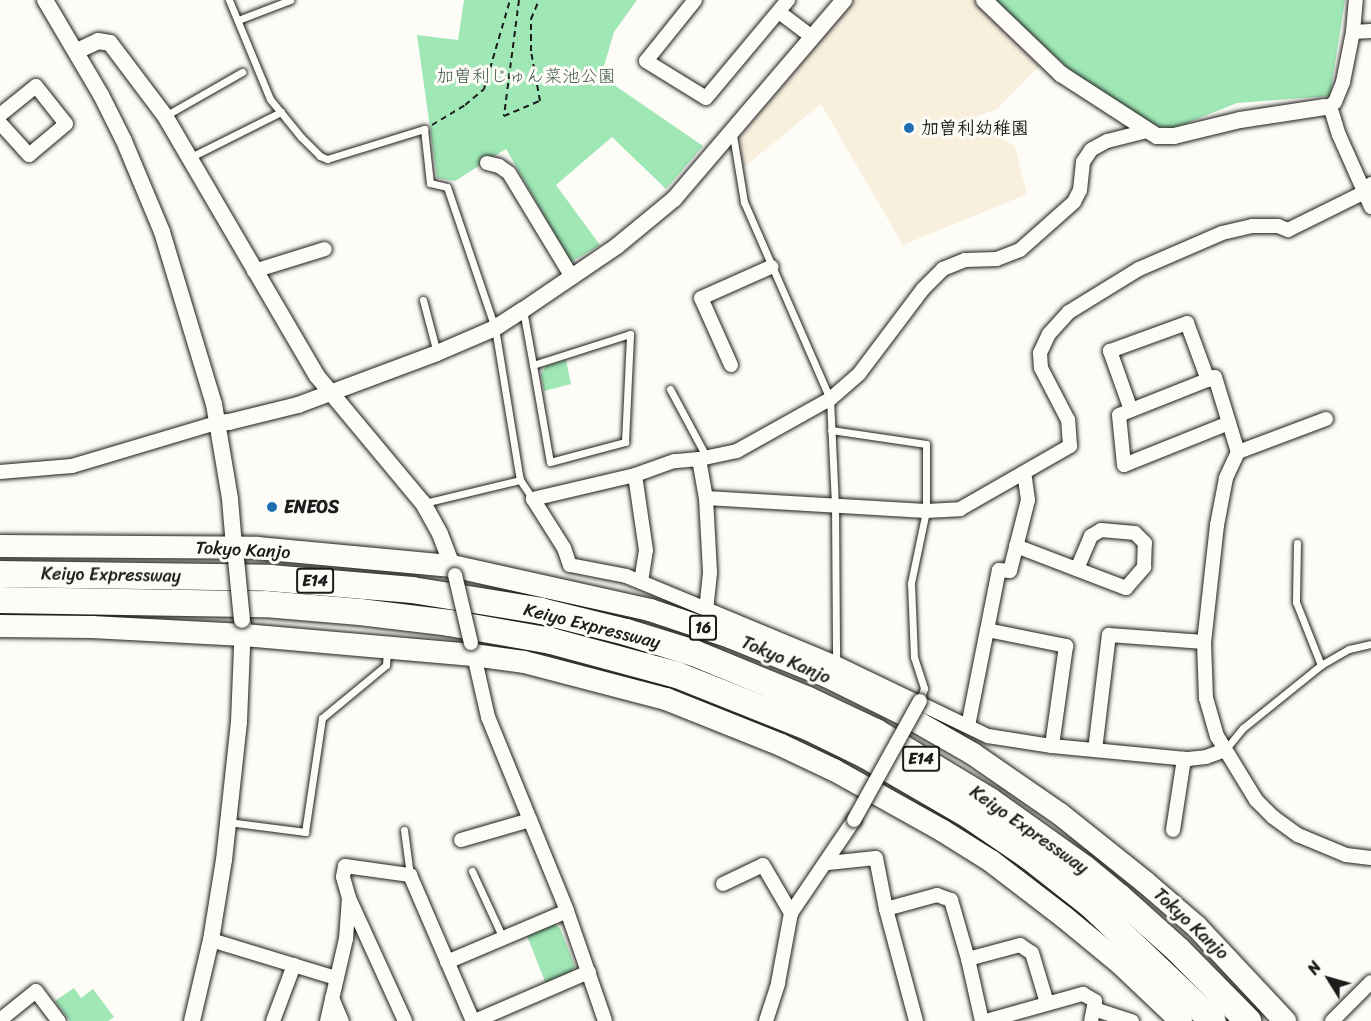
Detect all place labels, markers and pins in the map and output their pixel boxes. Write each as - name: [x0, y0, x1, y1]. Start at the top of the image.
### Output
- place label: 加曽利幼稚園: [921, 117, 1029, 139]
- marker: 加曽利幼稚園: [902, 121, 916, 135]
- place label: ENEOS: [284, 496, 339, 518]
- marker: ENEOS: [265, 500, 279, 514]

